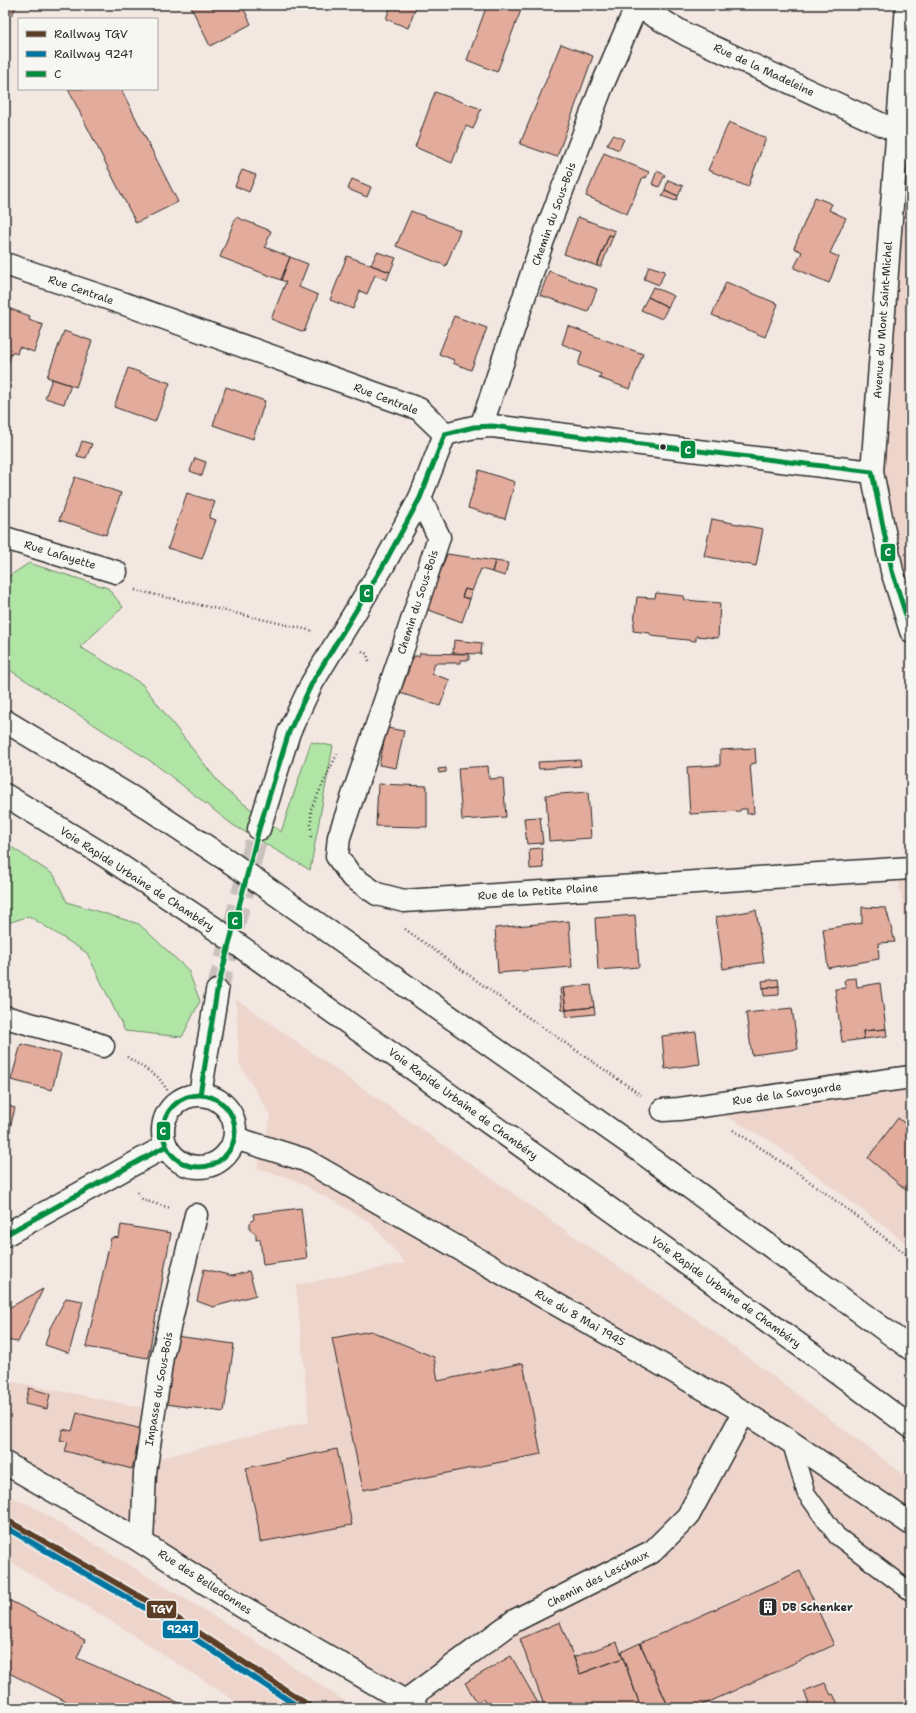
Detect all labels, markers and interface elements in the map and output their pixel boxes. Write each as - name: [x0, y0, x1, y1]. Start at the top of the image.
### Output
- legend: [18, 18, 158, 90]
- text: Railway TGV: [54, 26, 128, 42]
- street label: Rue de la Madeleine: [711, 40, 817, 100]
- text: Railway 9241: [54, 46, 133, 62]
- text: C: [54, 66, 61, 82]
- street label: Chemin du Sous-Bois: [528, 160, 580, 268]
- street label: Avenue du Mont Saint-Michel: [870, 240, 896, 399]
- street label: Rue Centrale: [46, 272, 116, 308]
- street label: Rue Centrale: [351, 380, 421, 418]
- line badge: C: [680, 440, 696, 459]
- unlabelled marker: [658, 442, 668, 452]
- text: C: [685, 443, 692, 458]
- street label: Rue Lafayette: [22, 537, 98, 573]
- line badge: C: [880, 543, 896, 562]
- text: C: [885, 545, 892, 560]
- street label: Chemin du Sous-Bois: [394, 548, 442, 656]
- line badge: C: [359, 584, 374, 603]
- text: C: [364, 586, 371, 601]
- street label: Voie Rapide Urbaine de Chambéry: [57, 823, 217, 935]
- street label: Rue de la Petite Plaine: [477, 880, 599, 904]
- line badge: C: [227, 911, 243, 930]
- text: C: [232, 914, 239, 929]
- street label: Voie Rapide Urbaine de Chambéry: [385, 1045, 541, 1163]
- street label: Rue de la Savoyarde: [732, 1079, 842, 1109]
- line badge: C: [156, 1121, 171, 1141]
- text: C: [160, 1124, 167, 1139]
- street label: Voie Rapide Urbaine de Chambéry: [648, 1233, 804, 1351]
- street label: Rue du 8 Mai 1945: [532, 1286, 628, 1350]
- street label: Impasse du Sous-Bois: [142, 1331, 176, 1447]
- street label: Rue des Belledonnes: [155, 1546, 255, 1618]
- street label: Chemin des Leschaux: [544, 1547, 652, 1611]
- building icon: DB Schenker: [757, 1596, 779, 1618]
- line badge: TGV: [146, 1600, 177, 1619]
- place label: DB Schenker: [782, 1600, 853, 1615]
- text: TGV: [151, 1602, 173, 1617]
- line badge: 9241: [162, 1620, 199, 1639]
- text: 9241: [167, 1622, 193, 1637]

